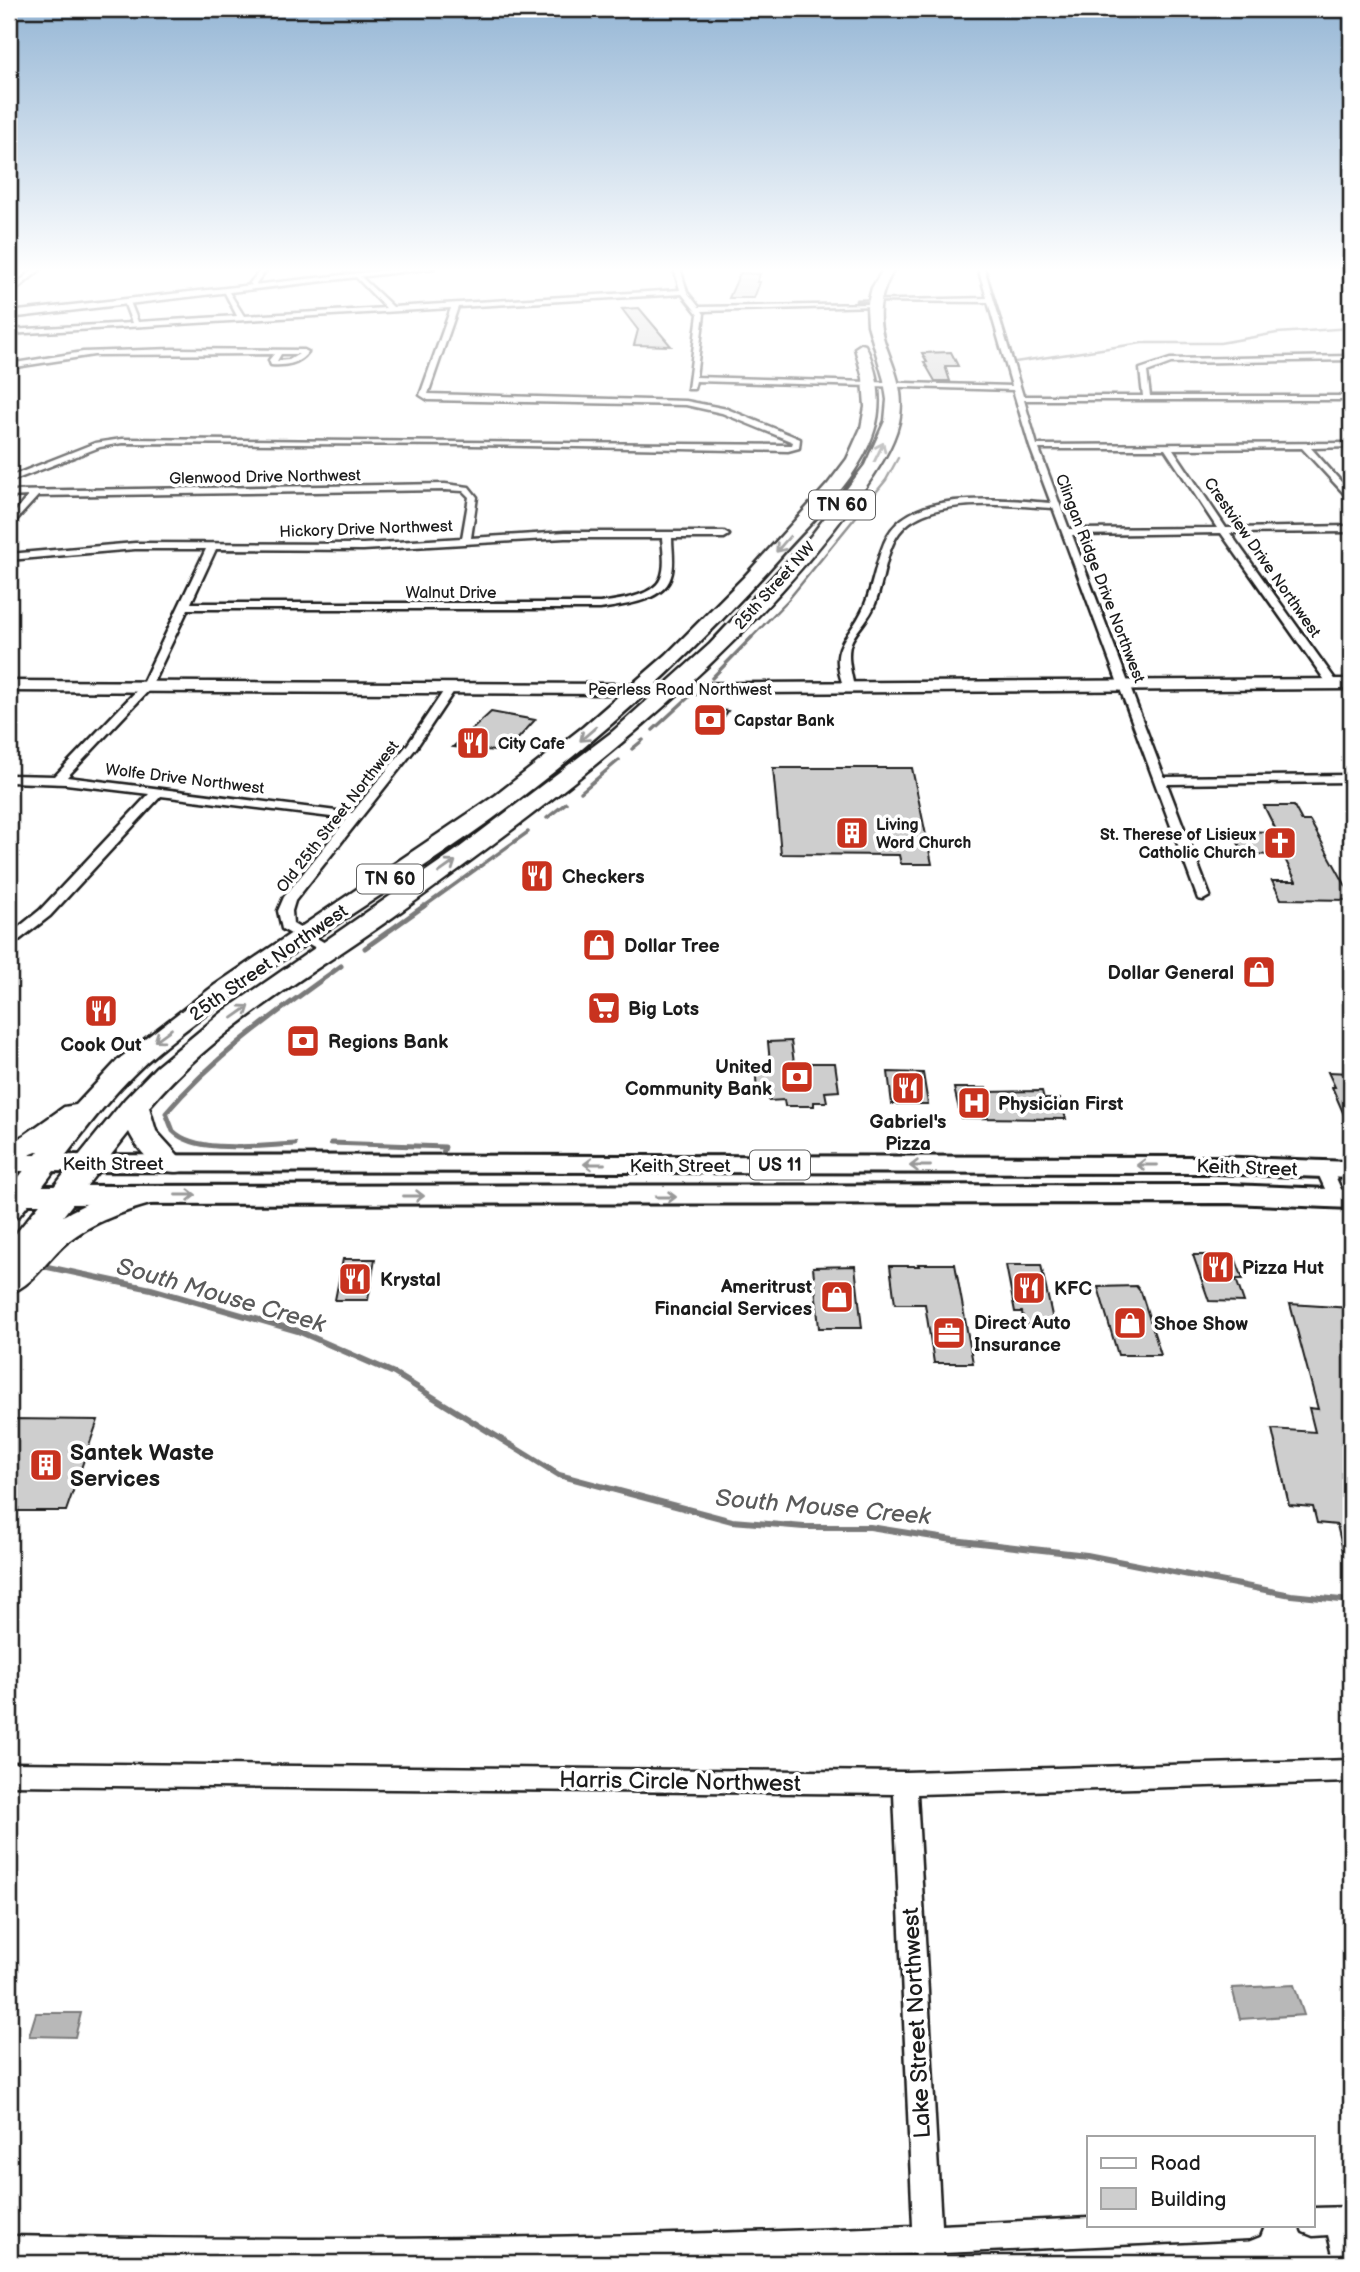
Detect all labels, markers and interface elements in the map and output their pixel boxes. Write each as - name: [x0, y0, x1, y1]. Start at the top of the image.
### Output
- one-way arrow: [873, 442, 887, 463]
- street label: Glenwood Drive Northwest: [169, 466, 361, 489]
- street label: Clingan Ridge Drive Northwest: [1051, 471, 1148, 686]
- street label: Crestview Drive Northwest: [1199, 474, 1324, 641]
- road number: TN 60: [809, 490, 875, 520]
- street label: Hickory Drive Northwest: [279, 517, 453, 542]
- one-way arrow: [775, 534, 791, 552]
- street label: 25th Street NW: [731, 538, 820, 634]
- street label: Walnut Drive: [405, 584, 497, 603]
- street label: Peerless Road Northwest: [588, 681, 772, 700]
- bank icon: Capstar Bank: [691, 701, 729, 739]
- place label: Capstar Bank: [734, 712, 835, 731]
- restaurant icon: City Cafe: [454, 724, 492, 762]
- one-way arrow: [580, 726, 598, 742]
- place label: City Cafe: [498, 735, 565, 754]
- street label: Old 25th Street Northwest: [273, 737, 403, 897]
- street label: Wolfe Drive Northwest: [104, 760, 265, 799]
- building icon: Living Word Church: [833, 814, 871, 852]
- place label: Living Word Church: [876, 816, 971, 853]
- church icon: St. Therese of Lisieux Catholic Church: [1261, 824, 1299, 862]
- place label: St. Therese of Lisieux Catholic Church: [1100, 826, 1256, 863]
- restaurant icon: Checkers: [518, 857, 556, 895]
- one-way arrow: [437, 860, 456, 874]
- road number: TN 60: [357, 864, 423, 894]
- place label: Checkers: [562, 866, 645, 889]
- street label: 25th Street Northwest: [185, 900, 353, 1027]
- shop icon: Dollar Tree: [580, 926, 618, 964]
- place label: Dollar Tree: [624, 935, 720, 958]
- shop icon: Dollar General: [1240, 953, 1278, 991]
- place label: Dollar General: [1108, 962, 1234, 985]
- supermarket icon: Big Lots: [585, 989, 623, 1027]
- restaurant icon: Cook Out: [82, 992, 120, 1030]
- place label: Big Lots: [628, 998, 699, 1021]
- one-way arrow: [231, 1005, 250, 1019]
- bank icon: Regions Bank: [284, 1022, 322, 1060]
- one-way arrow: [154, 1028, 173, 1042]
- place label: Regions Bank: [328, 1031, 448, 1054]
- place label: Cook Out: [60, 1034, 142, 1057]
- place label: United Community Bank: [625, 1056, 772, 1101]
- bank icon: United Community Bank: [778, 1058, 816, 1096]
- restaurant icon: Gabriel's Pizza: [889, 1069, 927, 1107]
- hospital icon: Physician First: [955, 1084, 993, 1122]
- place label: Physician First: [998, 1093, 1124, 1116]
- place label: Gabriel's Pizza: [870, 1111, 946, 1156]
- road number: US 11: [750, 1150, 810, 1180]
- street label: Keith Street: [62, 1153, 164, 1176]
- street label: Keith Street: [629, 1155, 731, 1178]
- street label: Keith Street: [1196, 1155, 1298, 1182]
- one-way arrow: [583, 1157, 606, 1171]
- one-way arrow: [1136, 1158, 1159, 1172]
- one-way arrow: [908, 1159, 931, 1173]
- one-way arrow: [175, 1188, 198, 1202]
- one-way arrow: [402, 1189, 425, 1203]
- one-way arrow: [654, 1190, 677, 1204]
- restaurant icon: Pizza Hut: [1199, 1248, 1237, 1286]
- water label: South Mouse Creek: [113, 1252, 330, 1339]
- place label: Pizza Hut: [1242, 1257, 1325, 1280]
- restaurant icon: Krystal: [336, 1260, 374, 1298]
- place label: Krystal: [380, 1269, 441, 1292]
- restaurant icon: KFC: [1010, 1269, 1048, 1307]
- place label: Ameritrust Financial Services: [654, 1276, 813, 1321]
- shop icon: Ameritrust Financial Services: [818, 1278, 856, 1316]
- place label: KFC: [1054, 1278, 1092, 1301]
- shop icon: Shoe Show: [1111, 1304, 1149, 1342]
- place label: Direct Auto Insurance: [974, 1312, 1071, 1357]
- place label: Shoe Show: [1154, 1313, 1249, 1336]
- office icon: Direct Auto Insurance: [930, 1314, 968, 1352]
- place label: Santek Waste Services: [70, 1439, 214, 1493]
- building icon: Santek Waste Services: [27, 1446, 65, 1484]
- water label: South Mouse Creek: [714, 1484, 933, 1531]
- street label: Harris Circle Northwest: [559, 1766, 801, 1798]
- street label: Lake Street Northwest: [897, 1907, 937, 2139]
- legend: [1087, 2136, 1314, 2226]
- text: Road: [1150, 2151, 1201, 2176]
- text: Building: [1150, 2187, 1226, 2212]

